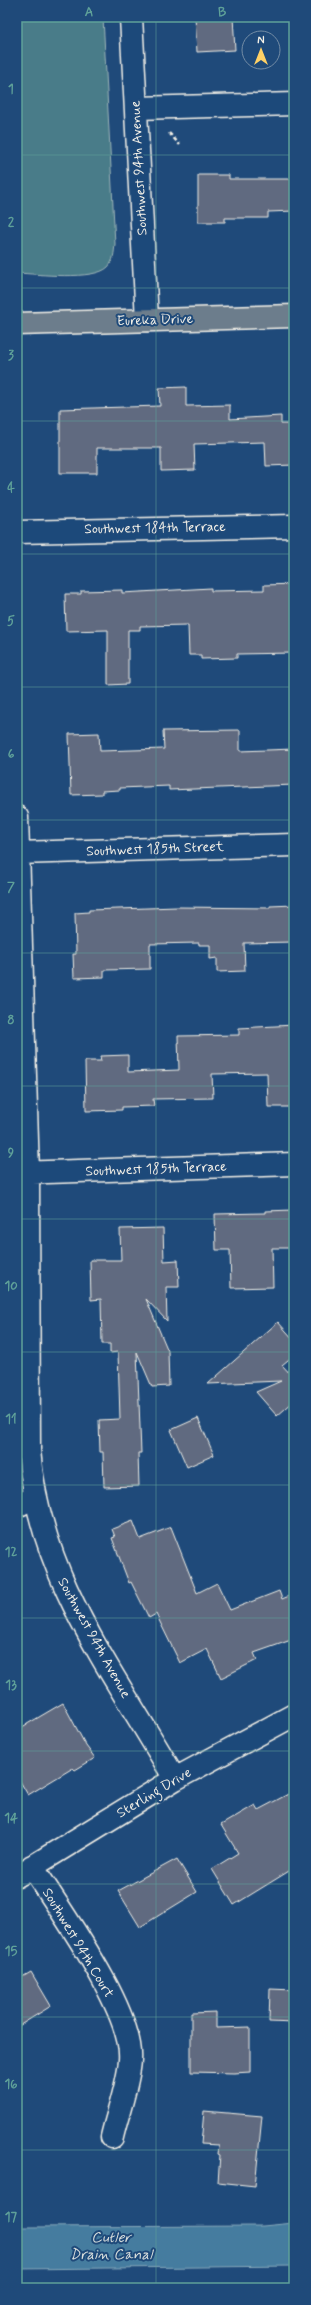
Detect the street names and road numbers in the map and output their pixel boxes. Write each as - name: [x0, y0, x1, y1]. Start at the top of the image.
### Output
- street label: Southwest 94th Avenue: [126, 100, 152, 236]
- street label: Eureka Drive: [117, 310, 194, 330]
- street label: Southwest 184th Terrace: [84, 518, 226, 538]
- street label: Southwest 185th Street: [86, 838, 225, 860]
- street label: Southwest 185th Terrace: [85, 1158, 227, 1180]
- street label: Southwest 94th Avenue: [53, 1574, 135, 1702]
- street label: Sterling Drive: [113, 1764, 196, 1824]
- street label: Southwest 94th Court: [38, 1885, 118, 2002]

